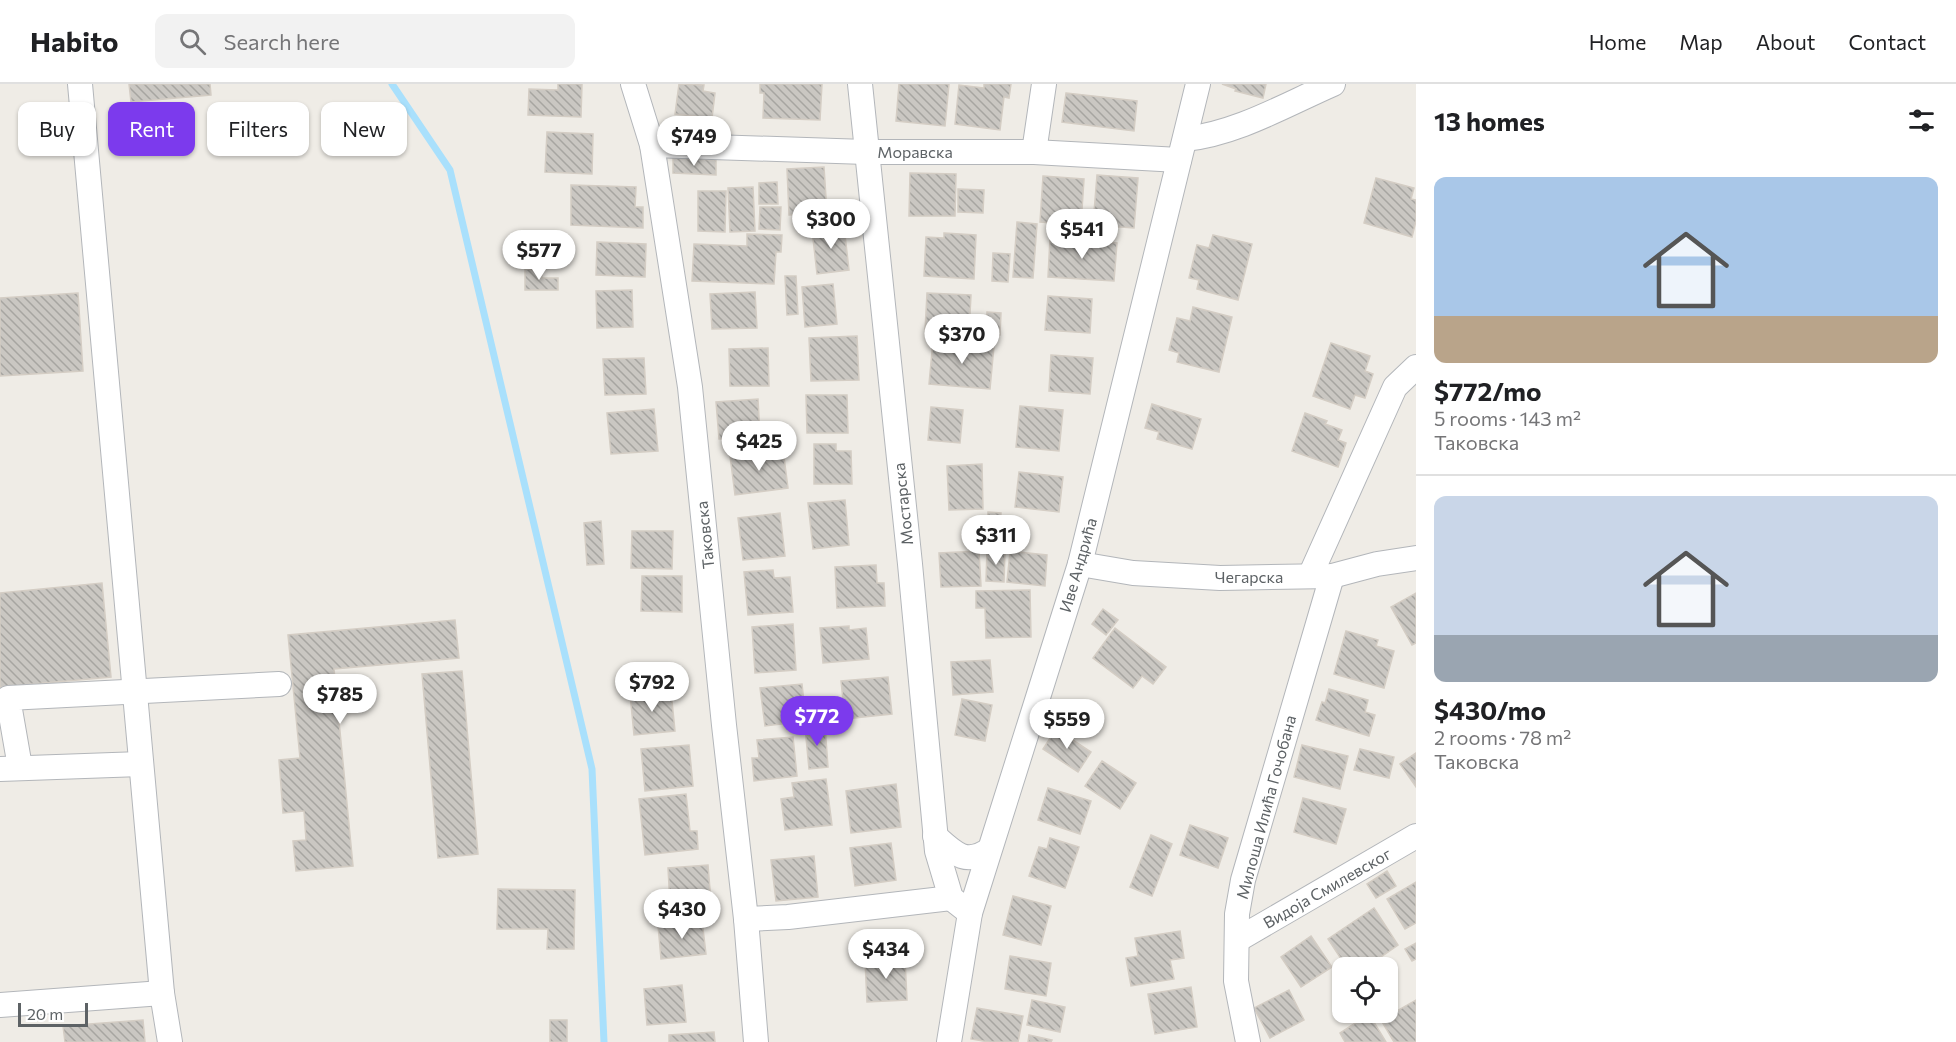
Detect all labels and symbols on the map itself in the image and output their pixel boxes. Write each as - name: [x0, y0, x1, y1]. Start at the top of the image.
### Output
- pin: $749: [658, 116, 730, 167]
- street label: Моравска: [877, 142, 953, 161]
- pin: $300: [795, 199, 867, 250]
- pin: $541: [1046, 209, 1118, 260]
- pin: $577: [503, 230, 575, 281]
- pin: $370: [926, 314, 998, 365]
- pin: $425: [723, 421, 795, 472]
- street label: Мостарска: [889, 462, 916, 546]
- street label: Таковска: [691, 500, 718, 570]
- pin: $311: [960, 515, 1032, 566]
- street label: Иве Андрића: [1055, 515, 1100, 614]
- street label: Чегарска: [1215, 567, 1283, 586]
- pin: $792: [616, 662, 688, 713]
- pin: $785: [304, 674, 376, 725]
- pin: $772: [781, 696, 853, 747]
- pin: $559: [1031, 699, 1103, 750]
- street label: Милоша Илића Гочобана: [1232, 713, 1299, 901]
- street label: Видоја Смилевског: [1260, 843, 1394, 932]
- pin: $430: [646, 889, 718, 940]
- pin: $434: [850, 929, 922, 980]
- scale bar: [18, 1000, 88, 1028]

